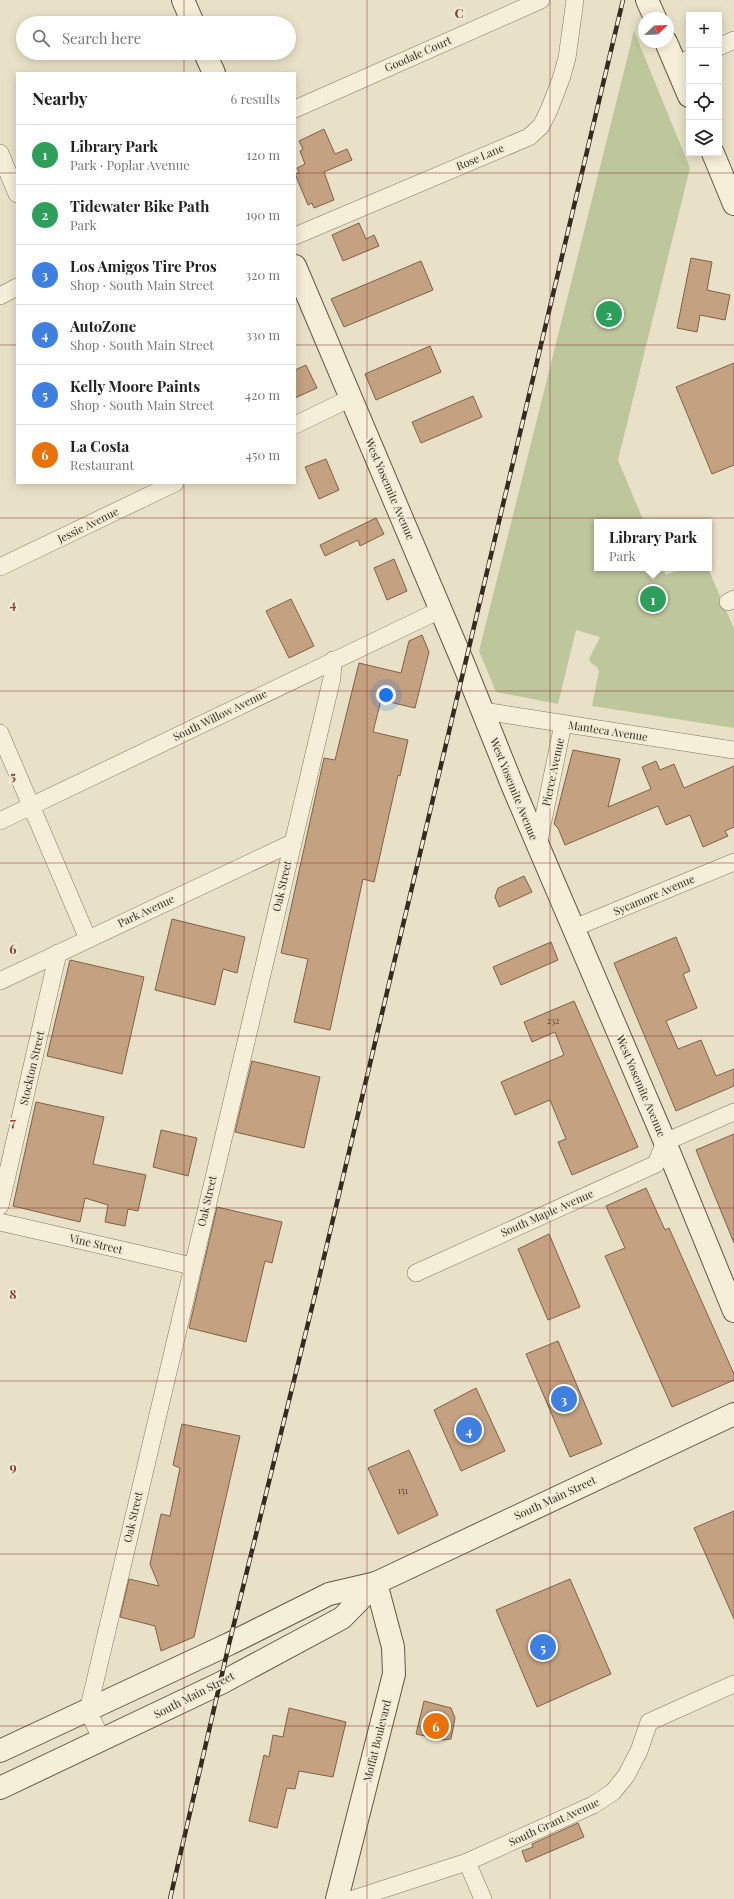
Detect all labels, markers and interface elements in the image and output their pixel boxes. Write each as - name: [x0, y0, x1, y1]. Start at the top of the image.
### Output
- text: C: [454, 4, 464, 21]
- north arrow: [638, 12, 674, 48]
- map controls: [686, 12, 722, 156]
- button: +: [686, 12, 722, 48]
- search box: [16, 16, 296, 60]
- icon: search: [30, 27, 52, 49]
- text: Search here: [62, 28, 141, 48]
- street label: Goodale Court: [382, 32, 454, 75]
- button: −: [686, 48, 722, 84]
- button: locate: [686, 84, 722, 120]
- text: Nearby: [32, 87, 87, 109]
- text: 6 results: [230, 90, 280, 107]
- button: layers: [686, 120, 722, 156]
- text: Library Park: [70, 136, 158, 156]
- street label: Rose Lane: [454, 140, 506, 173]
- text: 1: [43, 146, 47, 163]
- text: 120 m: [246, 146, 280, 163]
- text: Park · Poplar Avenue: [70, 156, 190, 173]
- text: Tidewater Bike Path: [70, 196, 209, 216]
- text: 2: [42, 206, 48, 223]
- text: 190 m: [246, 206, 280, 223]
- text: Park: [70, 216, 97, 233]
- text: Los Amigos Tire Pros: [70, 256, 217, 276]
- text: 3: [42, 266, 48, 283]
- text: 320 m: [245, 266, 280, 283]
- text: Shop · South Main Street: [70, 276, 214, 293]
- pin: 2: [596, 299, 622, 329]
- text: AutoZone: [70, 316, 136, 336]
- text: 4: [42, 326, 48, 343]
- text: 330 m: [246, 326, 280, 343]
- text: Shop · South Main Street: [70, 336, 214, 353]
- text: Kelly Moore Paints: [70, 376, 200, 396]
- text: 5: [42, 386, 48, 403]
- text: 420 m: [245, 386, 280, 403]
- text: Shop · South Main Street: [70, 396, 214, 413]
- street label: West Yosemite Avenue: [362, 435, 419, 542]
- text: La Costa: [70, 436, 129, 456]
- text: 6: [41, 446, 49, 463]
- text: 450 m: [246, 446, 280, 463]
- text: Restaurant: [70, 456, 134, 473]
- street label: Jessie Avenue: [54, 503, 121, 546]
- popup: [594, 519, 712, 571]
- text: Library Park: [609, 527, 697, 547]
- text: Park: [609, 547, 636, 564]
- pin: 1: [640, 584, 666, 614]
- text: 4: [10, 595, 17, 612]
- street label: South Willow Avenue: [170, 685, 270, 744]
- your location: [376, 685, 396, 705]
- street label: Manteca Avenue: [567, 717, 649, 744]
- street label: West Yosemite Avenue: [487, 734, 542, 843]
- street label: Pierce Avenue: [538, 736, 567, 807]
- text: 5: [10, 767, 16, 784]
- street label: Oak Street: [268, 859, 295, 913]
- street label: Sycamore Avenue: [611, 870, 697, 918]
- street label: Park Avenue: [115, 891, 177, 930]
- text: 6: [9, 940, 17, 957]
- house number: 232: [547, 1014, 559, 1026]
- street label: Stockton Street: [16, 1029, 47, 1107]
- street label: West Yosemite Avenue: [613, 1032, 670, 1139]
- text: 7: [10, 1113, 16, 1130]
- street label: Oak Street: [193, 1174, 220, 1228]
- street label: South Maple Avenue: [498, 1185, 596, 1240]
- street label: Vine Street: [67, 1230, 124, 1257]
- text: 8: [9, 1285, 17, 1302]
- pin: 3: [551, 1384, 577, 1414]
- pin: 4: [456, 1415, 482, 1445]
- text: 9: [9, 1458, 17, 1475]
- street label: South Main Street: [512, 1472, 598, 1523]
- house number: 151: [398, 1484, 409, 1496]
- street label: Oak Street: [119, 1490, 146, 1544]
- pin: 5: [530, 1632, 556, 1662]
- street label: South Main Street: [151, 1668, 237, 1721]
- street label: Moffat Boulevard: [359, 1698, 394, 1784]
- pin: 6: [423, 1711, 449, 1741]
- street label: South Grant Avenue: [506, 1794, 602, 1849]

